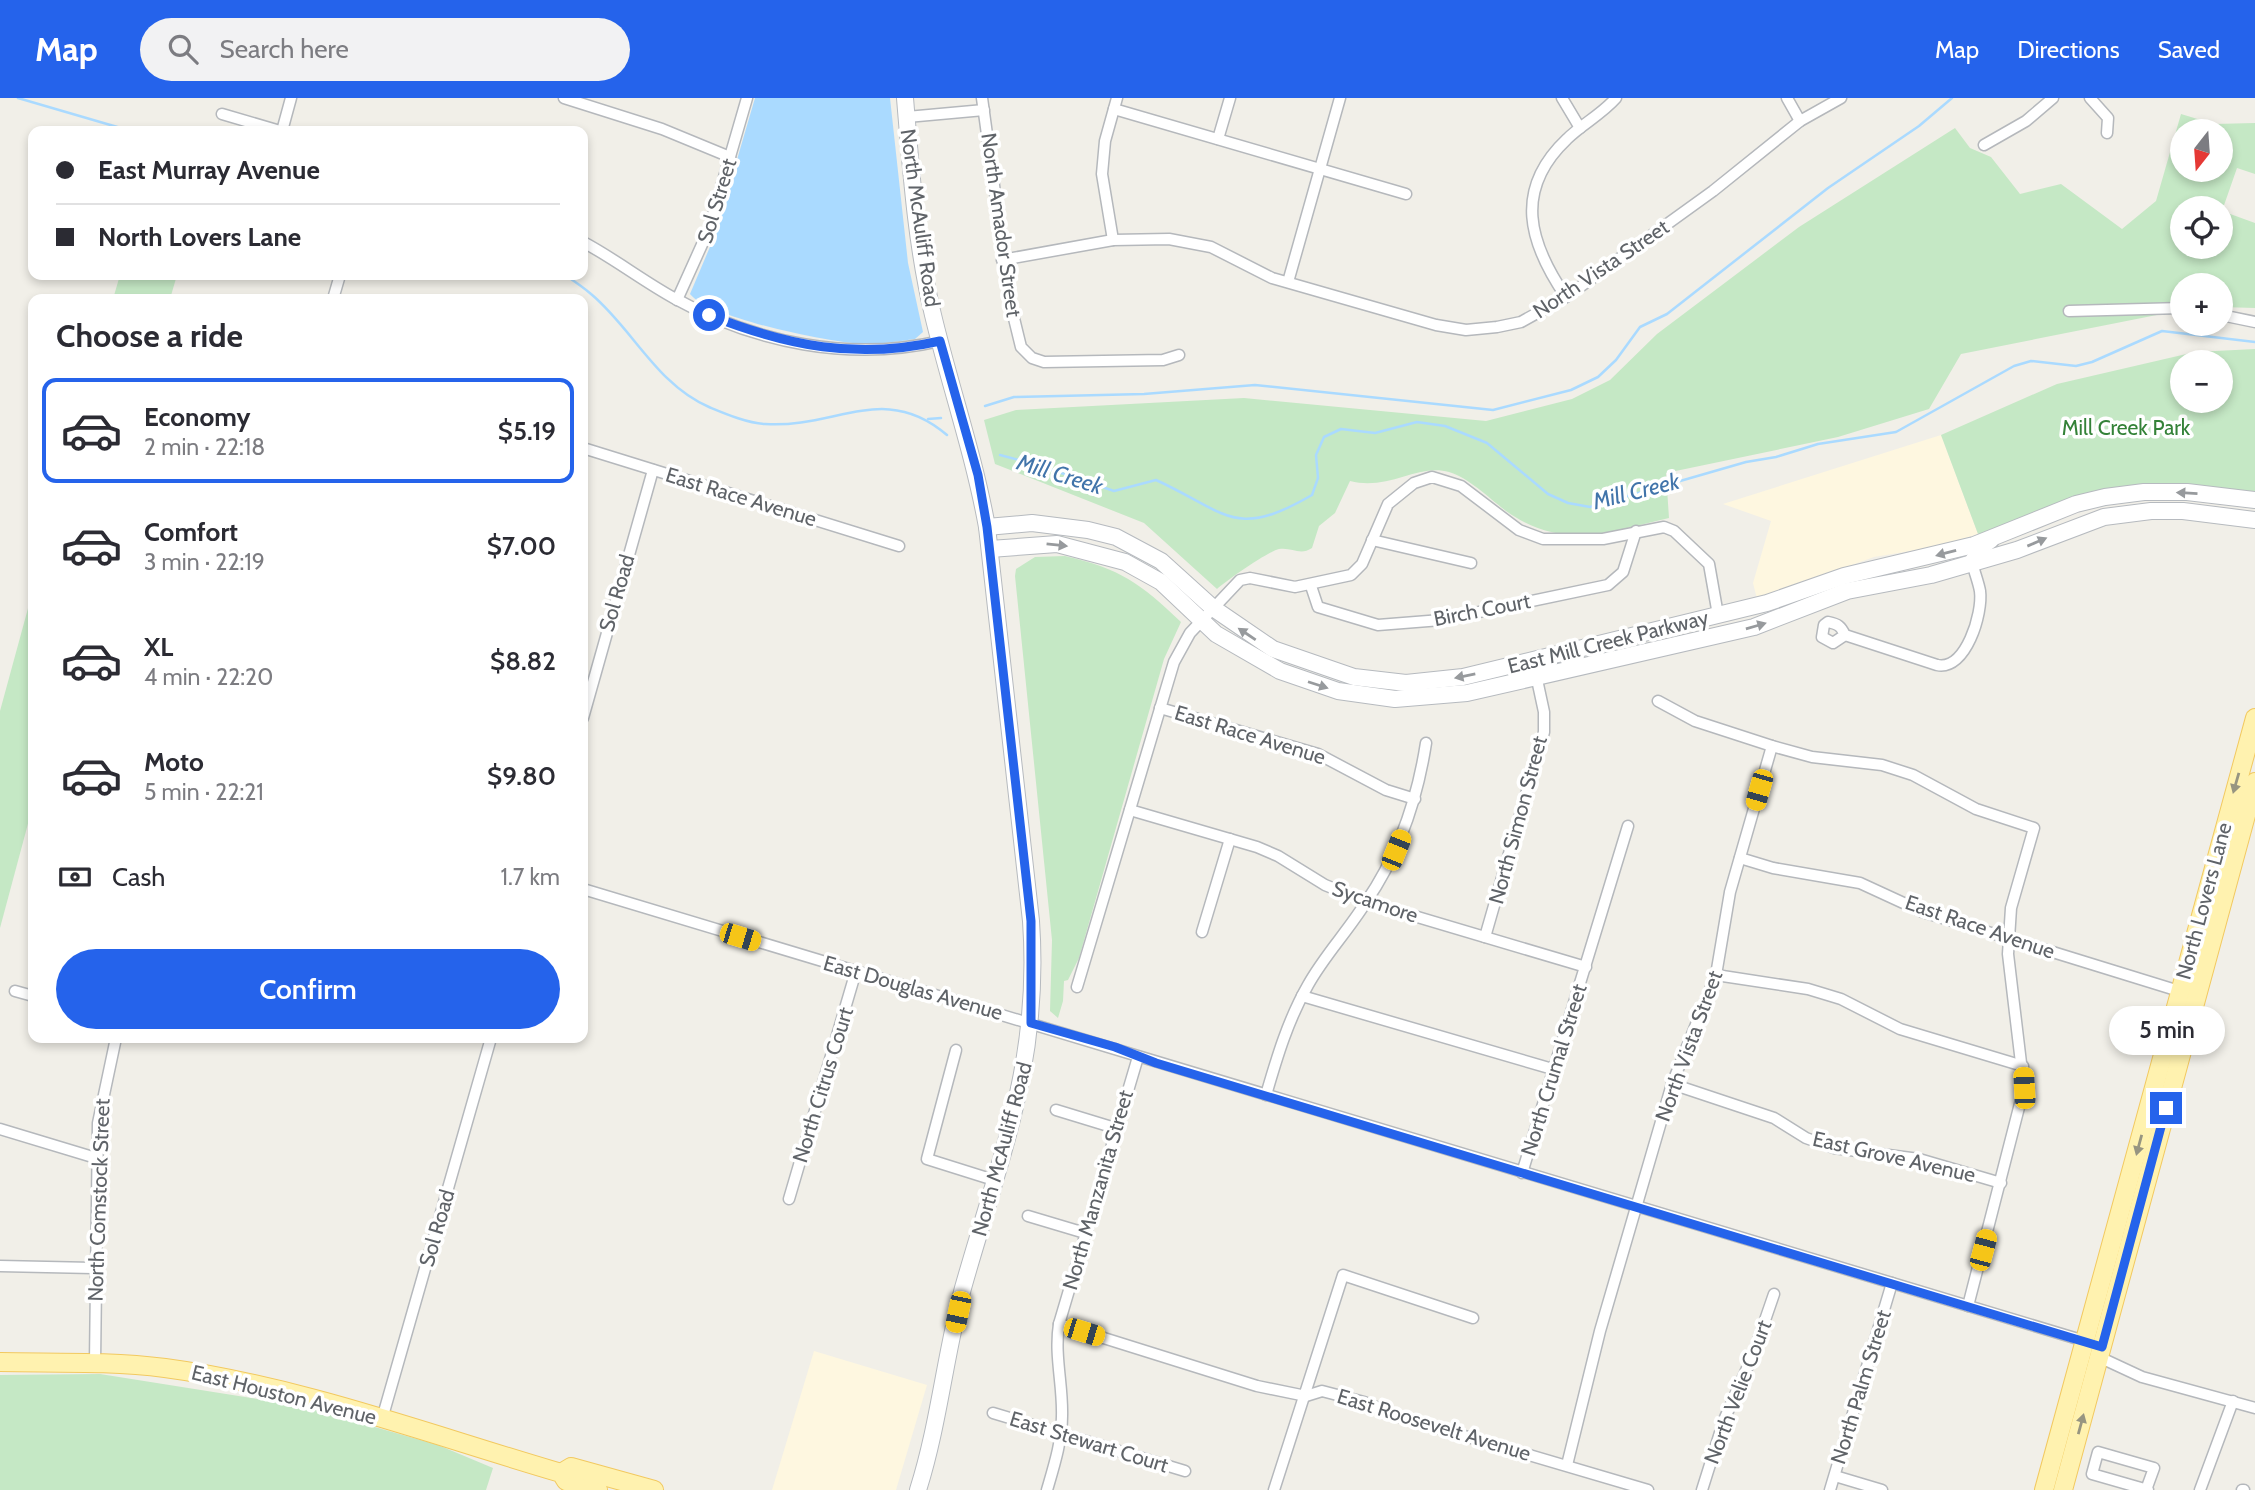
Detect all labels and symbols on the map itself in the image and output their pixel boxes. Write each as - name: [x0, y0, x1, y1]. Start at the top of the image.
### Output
- north arrow: [2170, 119, 2233, 182]
- street label: North McAuliff Road: [896, 127, 945, 309]
- street label: North Amador Street: [976, 131, 1027, 319]
- street label: Sol Street: [692, 155, 741, 246]
- street label: North Vista Street: [1528, 214, 1673, 323]
- route start: [693, 299, 725, 331]
- park label: Mill Creek Park: [2062, 415, 2191, 440]
- water label: Mill Creek: [1013, 447, 1107, 501]
- street label: East Race Avenue: [663, 462, 820, 531]
- water label: Mill Creek: [1589, 466, 1683, 515]
- one-way arrow: [2176, 487, 2198, 498]
- one-way arrow: [2027, 536, 2047, 548]
- one-way arrow: [1047, 540, 1069, 551]
- one-way arrow: [1934, 548, 1956, 559]
- street label: Sol Road: [594, 551, 639, 634]
- street label: Birch Court: [1432, 588, 1532, 631]
- street label: East Mill Creek Parkway: [1505, 604, 1711, 679]
- one-way arrow: [1746, 620, 1767, 630]
- one-way arrow: [1237, 627, 1257, 640]
- one-way arrow: [1454, 671, 1476, 682]
- one-way arrow: [1308, 680, 1329, 691]
- street label: East Race Avenue: [1172, 700, 1329, 769]
- street label: North Simon Street: [1483, 733, 1552, 907]
- car: [1744, 767, 1775, 813]
- one-way arrow: [2230, 773, 2241, 795]
- street label: North Lovers Lane: [2171, 819, 2237, 982]
- car: [1379, 827, 1414, 873]
- street label: Sycamore: [1329, 875, 1422, 928]
- street label: East Race Avenue: [1902, 889, 2058, 964]
- car: [717, 921, 764, 953]
- street label: East Douglas Avenue: [821, 950, 1006, 1025]
- street label: North Vista Street: [1650, 967, 1727, 1125]
- street label: North Crumal Street: [1515, 981, 1592, 1159]
- street label: North Citrus Court: [787, 1004, 858, 1165]
- callout: 5 min: [2108, 1006, 2224, 1056]
- street label: North McAuliff Road: [966, 1059, 1037, 1239]
- car: [2013, 1066, 2036, 1110]
- street label: North Manzanita Street: [1057, 1087, 1138, 1293]
- route end: [2150, 1092, 2182, 1124]
- street label: North Comstock Street: [82, 1098, 115, 1302]
- street label: East Grove Avenue: [1810, 1126, 1978, 1187]
- one-way arrow: [2133, 1134, 2144, 1156]
- street label: Sol Road: [414, 1186, 459, 1269]
- car: [1968, 1227, 1999, 1273]
- car: [944, 1289, 973, 1335]
- street label: North Palm Street: [1825, 1307, 1896, 1467]
- car: [1061, 1316, 1108, 1348]
- street label: North Velie Court: [1699, 1316, 1776, 1467]
- street label: East Houston Avenue: [189, 1359, 379, 1430]
- street label: East Roosevelt Avenue: [1334, 1383, 1534, 1466]
- street label: East Stewart Court: [1007, 1406, 1171, 1478]
- one-way arrow: [2076, 1413, 2087, 1435]

